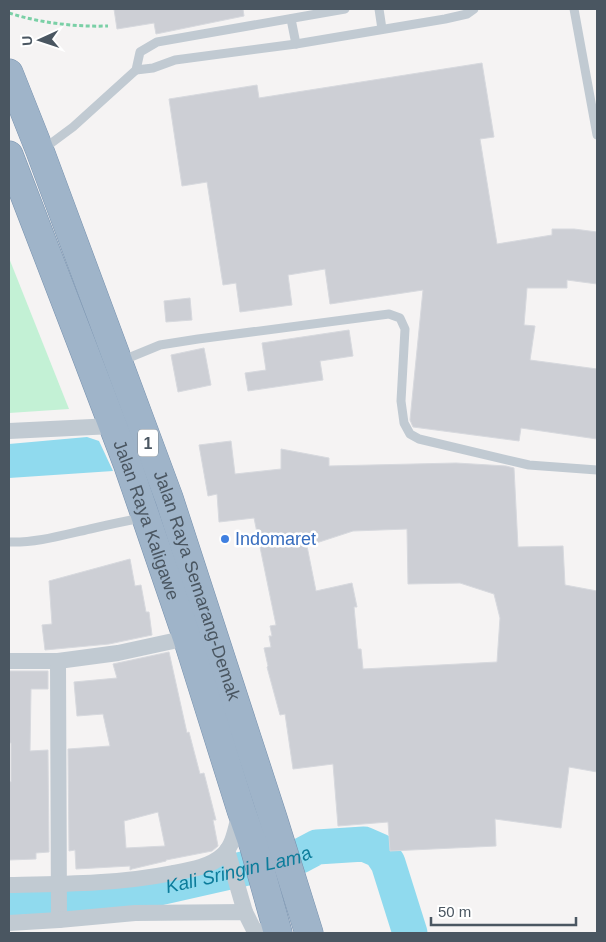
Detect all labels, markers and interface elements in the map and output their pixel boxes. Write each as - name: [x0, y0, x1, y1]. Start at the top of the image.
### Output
- north arrow: [15, 15, 65, 65]
- text: U: [19, 35, 35, 46]
- road number: 1: [138, 429, 158, 456]
- street label: Jalan Raya Kaligawe: [109, 437, 183, 603]
- street label: Jalan Raya Semarang-Demak: [150, 468, 244, 704]
- place label: Indomaret: [235, 529, 316, 549]
- marker: Indomaret: [219, 533, 231, 545]
- water label: Kali Sringin Lama: [163, 841, 315, 897]
- scale bar: [431, 894, 576, 926]
- text: 50 m: [438, 903, 471, 920]

